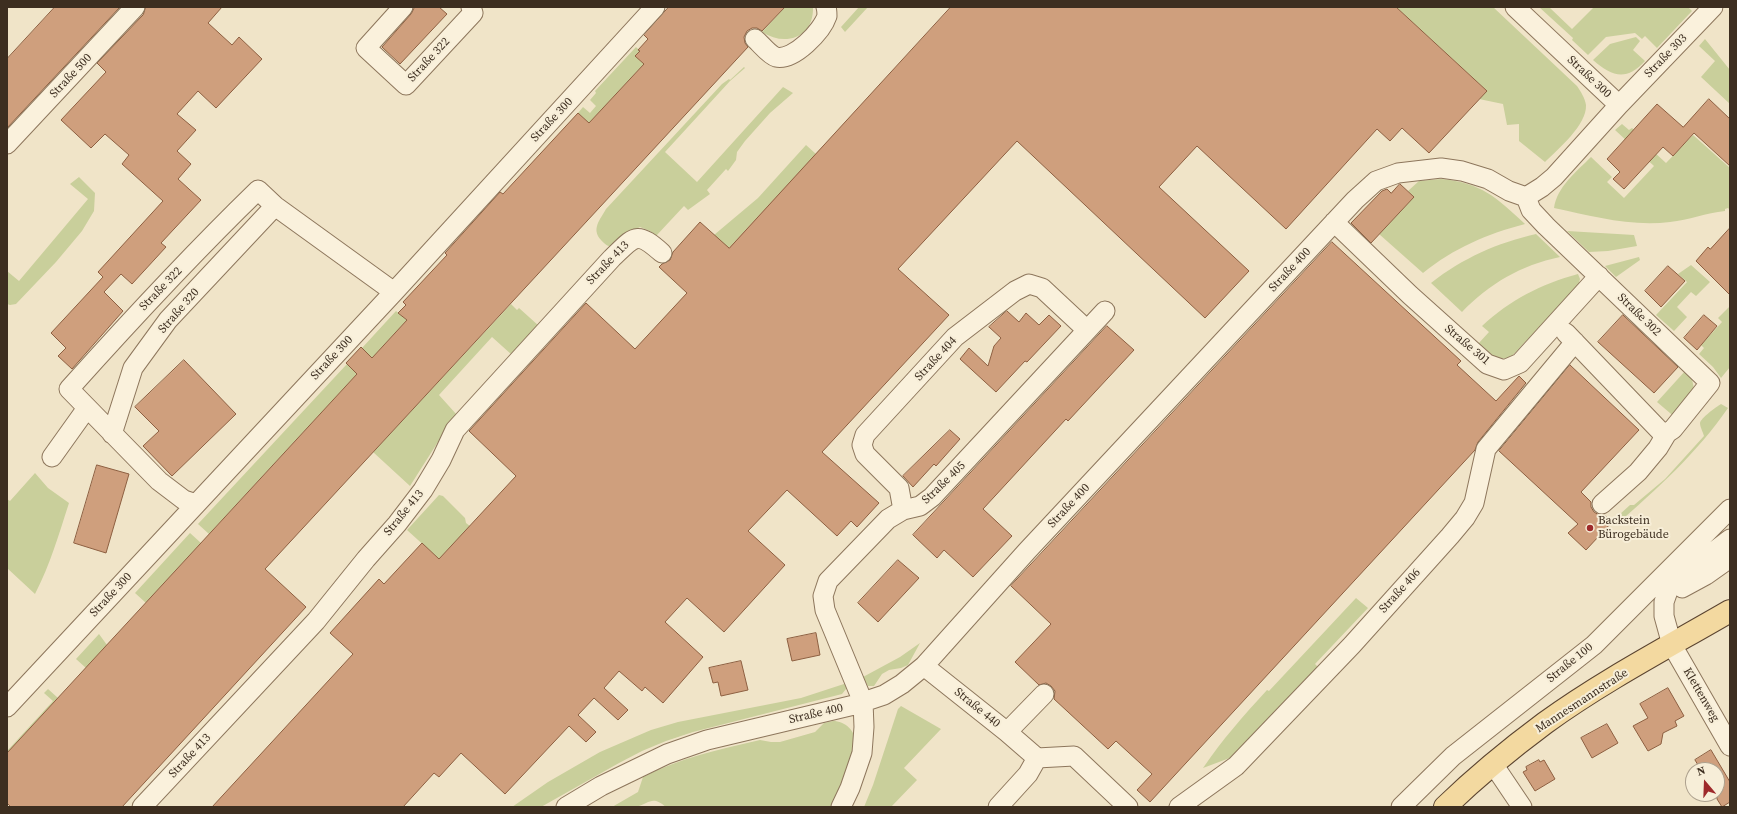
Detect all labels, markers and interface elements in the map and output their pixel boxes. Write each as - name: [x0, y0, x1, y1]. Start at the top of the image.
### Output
- street label: Straße 303: [1642, 31, 1690, 81]
- street label: Straße 322: [405, 35, 453, 85]
- street label: Straße 500: [47, 51, 95, 101]
- street label: Straße 300: [1564, 53, 1614, 101]
- street label: Straße 300: [528, 95, 576, 145]
- street label: Straße 413: [584, 238, 632, 288]
- street label: Straße 400: [1266, 245, 1314, 295]
- street label: Straße 322: [137, 264, 185, 314]
- street label: Straße 320: [156, 286, 202, 336]
- street label: Straße 302: [1614, 291, 1664, 339]
- street label: Straße 301: [1441, 322, 1493, 368]
- street label: Straße 300: [308, 333, 356, 383]
- street label: Straße 404: [912, 334, 960, 384]
- street label: Straße 405: [919, 459, 969, 507]
- street label: Straße 400: [1045, 481, 1093, 531]
- street label: Straße 413: [381, 487, 427, 539]
- place label: Backstein Bürogebäude: [1598, 514, 1669, 542]
- marker: Backstein Bürogebäude: [1585, 523, 1595, 533]
- street label: Straße 406: [1376, 566, 1424, 616]
- street label: Straße 300: [87, 570, 135, 620]
- street label: Straße 100: [1544, 640, 1596, 686]
- street label: Klettenweg: [1680, 665, 1722, 725]
- street label: Mannesmannstraße: [1533, 666, 1631, 736]
- street label: Straße 440: [951, 685, 1003, 731]
- street label: Straße 400: [788, 701, 844, 727]
- street label: Straße 413: [166, 731, 214, 781]
- north arrow: [1685, 762, 1725, 802]
- text: N: [1695, 763, 1707, 780]

